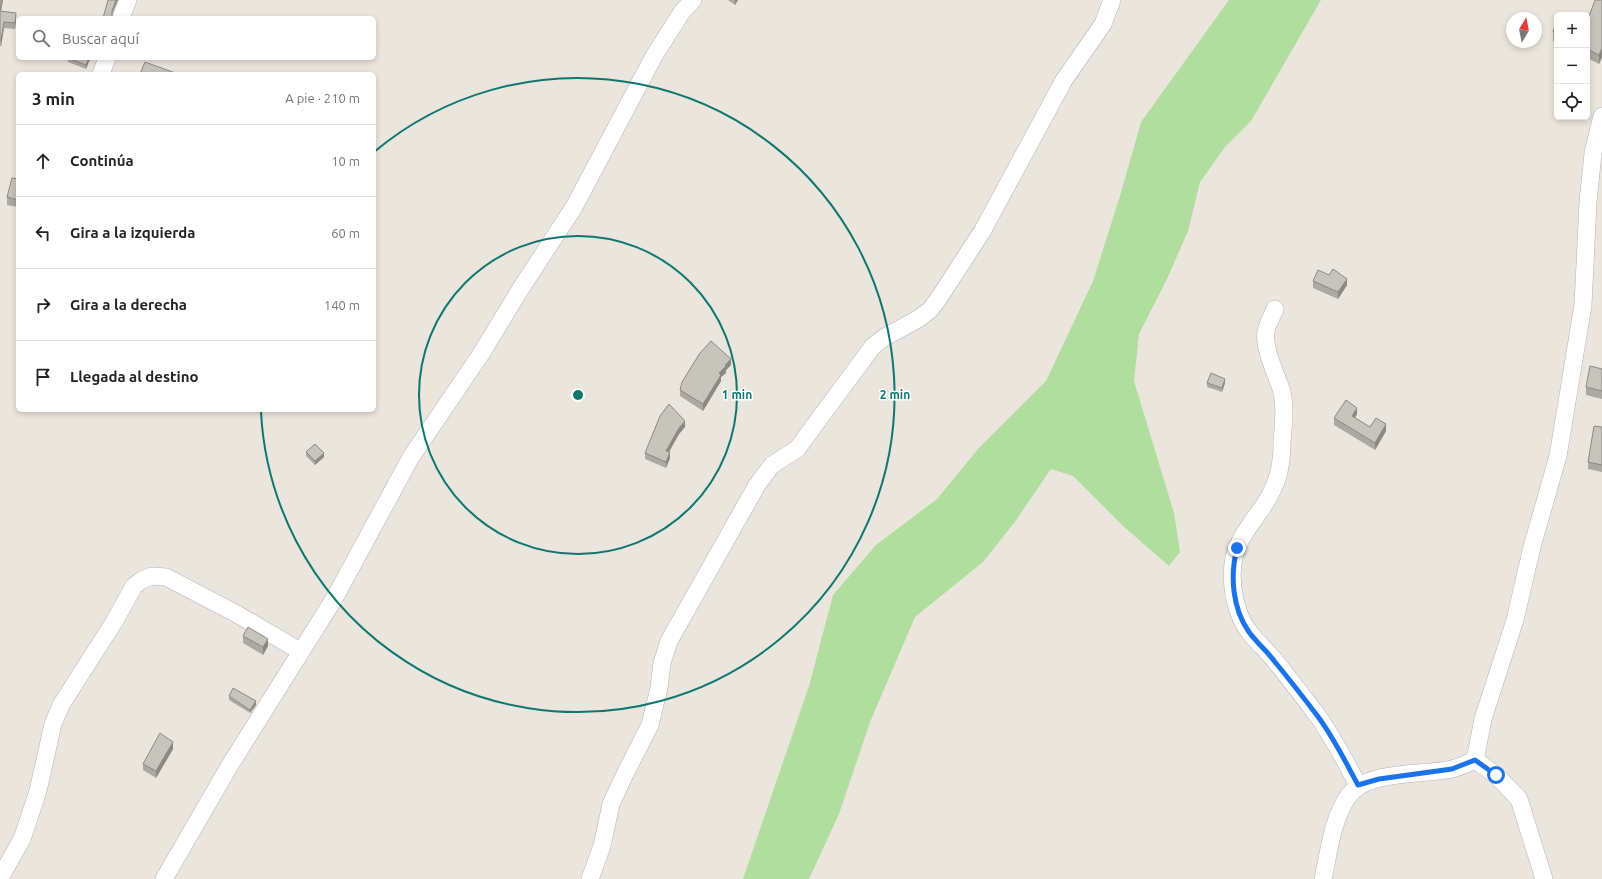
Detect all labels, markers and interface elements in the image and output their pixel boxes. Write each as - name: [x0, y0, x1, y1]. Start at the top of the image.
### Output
- north arrow: [1506, 12, 1542, 48]
- map controls: [1554, 12, 1590, 120]
- button: +: [1554, 12, 1590, 48]
- search box: [16, 16, 376, 60]
- icon: search: [30, 27, 52, 49]
- text: Buscar aquí: [62, 30, 139, 47]
- button: −: [1554, 48, 1590, 84]
- button: locate: [1554, 84, 1590, 120]
- text: 3 min: [32, 89, 75, 108]
- text: A pie · 210 m: [285, 91, 360, 105]
- icon: ahead: [32, 150, 54, 172]
- text: Continúa: [70, 152, 134, 169]
- text: 10 m: [331, 154, 360, 168]
- icon: left: [32, 222, 54, 244]
- text: Gira a la izquierda: [70, 224, 196, 241]
- text: 60 m: [331, 226, 360, 240]
- icon: right: [32, 294, 54, 316]
- text: Gira a la derecha: [70, 296, 187, 313]
- text: 140 m: [324, 298, 360, 312]
- icon: arrive: [32, 366, 54, 388]
- text: Llegada al destino: [70, 368, 199, 385]
- centre of rings: [571, 388, 585, 402]
- text: 1 min: [722, 388, 752, 401]
- text: 2 min: [880, 388, 910, 401]
- route end: [1228, 539, 1246, 557]
- route start: [1487, 766, 1505, 784]

